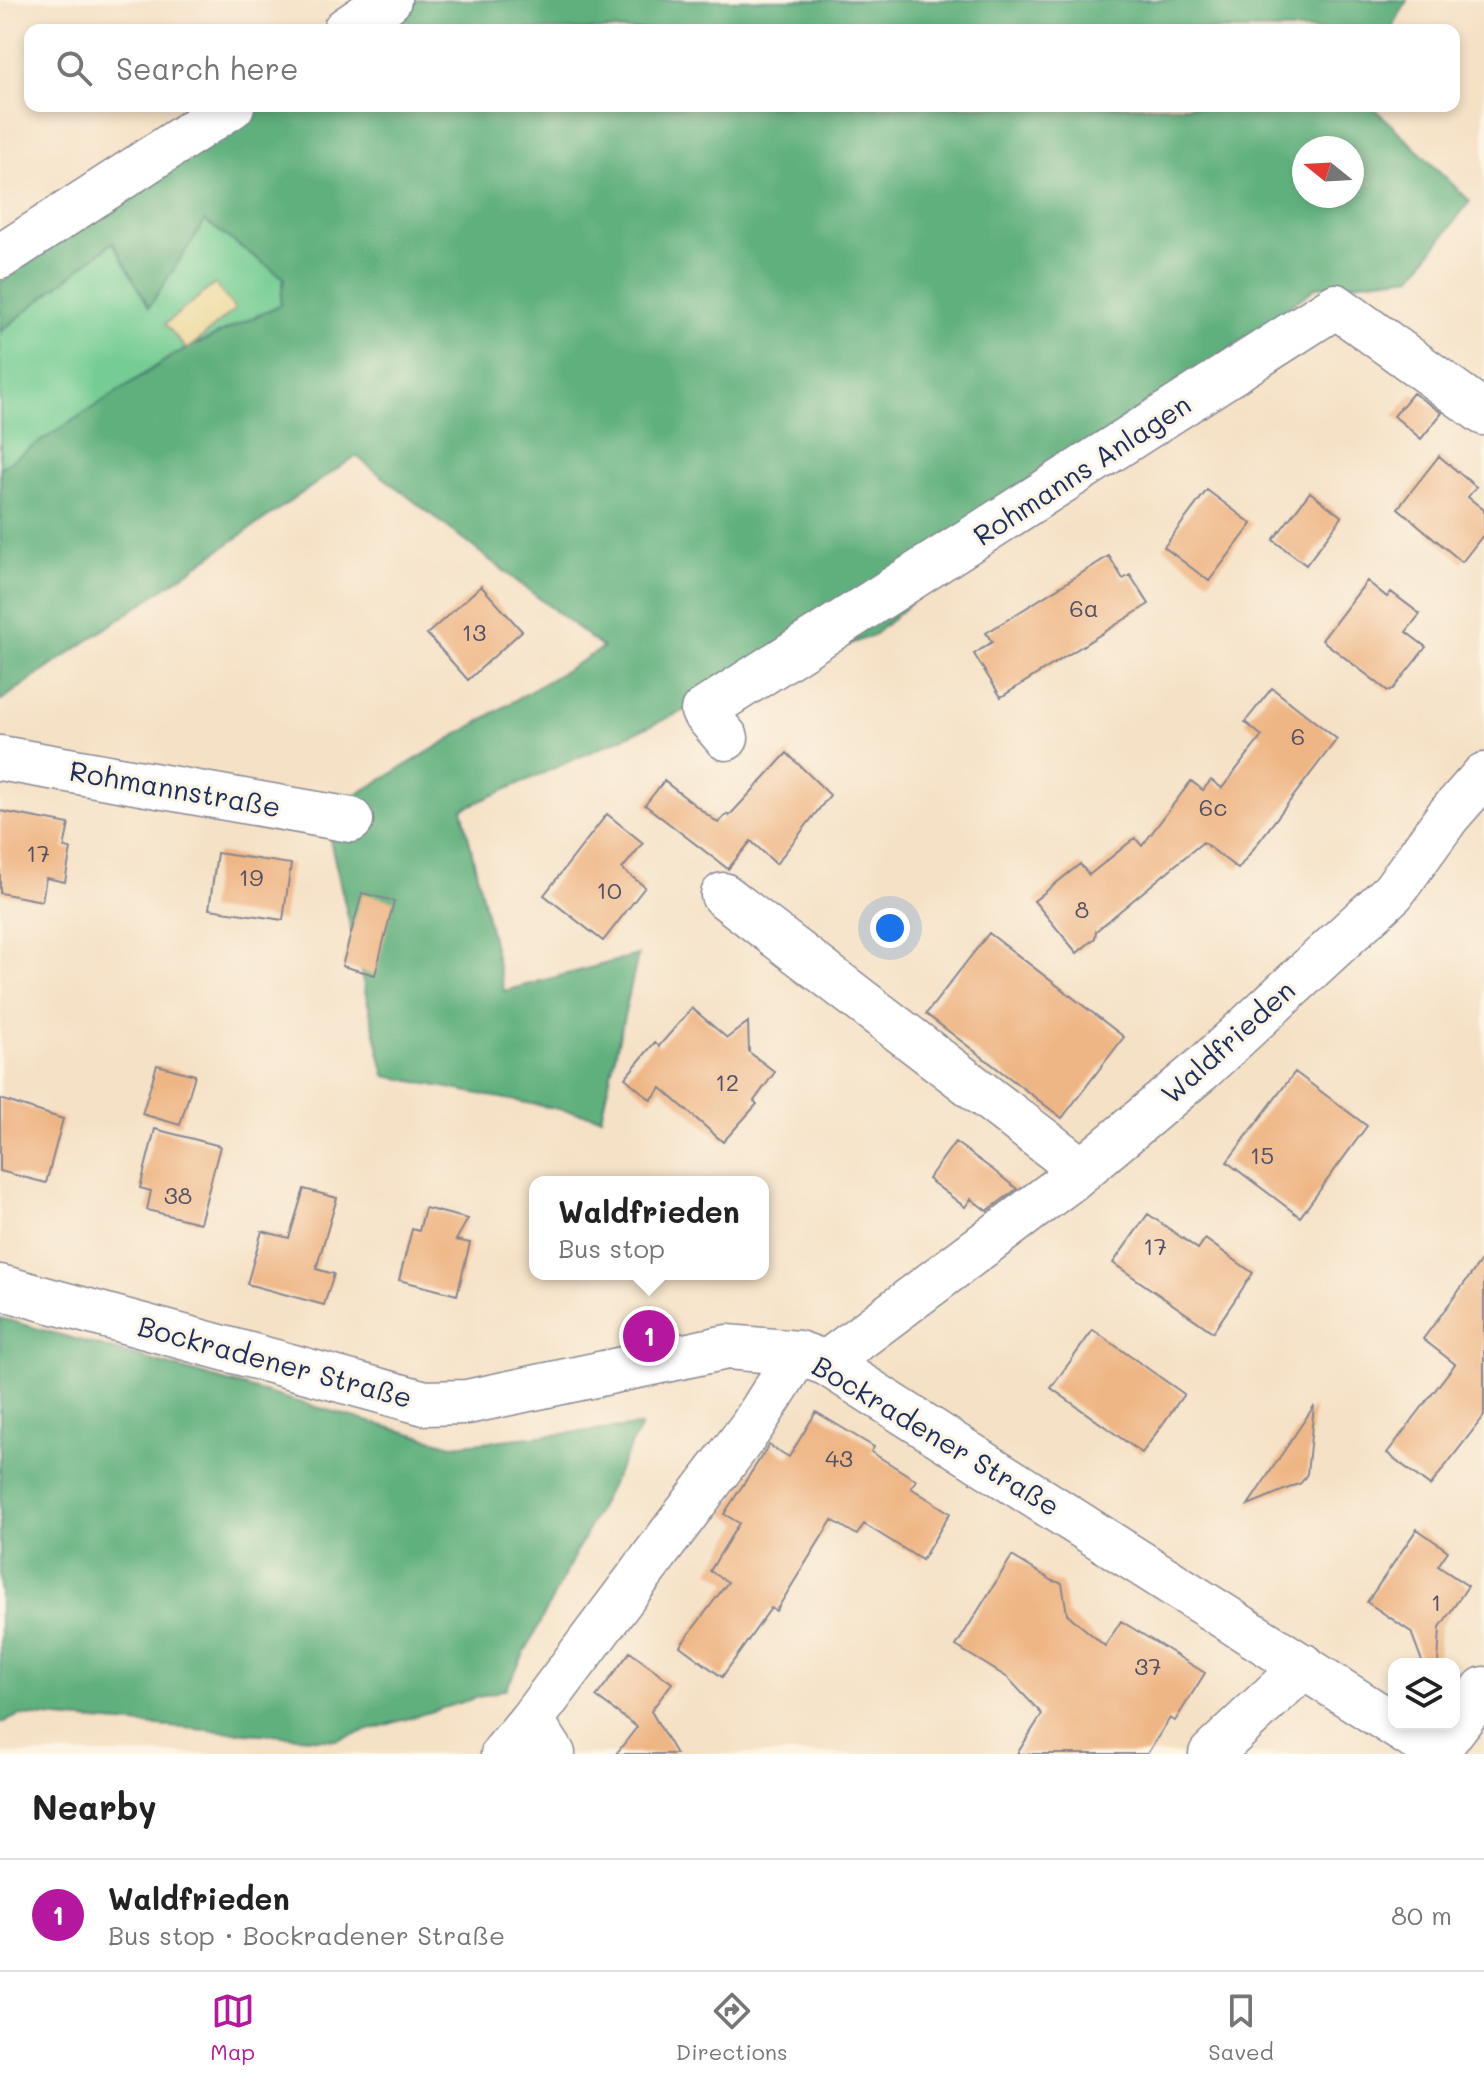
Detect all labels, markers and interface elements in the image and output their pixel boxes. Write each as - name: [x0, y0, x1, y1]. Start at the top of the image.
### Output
- search box: [24, 24, 1460, 112]
- icon: search: [52, 46, 96, 90]
- text: Search here: [116, 48, 299, 88]
- north arrow: [1292, 136, 1364, 208]
- street label: Rohmanns Anlagen: [966, 385, 1197, 553]
- house number: 6a: [1069, 592, 1099, 623]
- house number: 13: [462, 616, 486, 647]
- house number: 6: [1291, 720, 1305, 751]
- street label: Rohmannstraße: [67, 752, 284, 824]
- house number: 6c: [1199, 791, 1227, 822]
- house number: 17: [26, 837, 50, 868]
- house number: 19: [239, 861, 263, 892]
- house number: 10: [596, 874, 622, 905]
- house number: 8: [1075, 893, 1089, 924]
- your location: [870, 908, 910, 948]
- street label: Waldfrieden: [1153, 972, 1302, 1111]
- house number: 12: [715, 1066, 739, 1097]
- house number: 15: [1250, 1139, 1274, 1170]
- popup: [529, 1176, 769, 1280]
- house number: 38: [164, 1179, 192, 1210]
- text: Waldfrieden: [558, 1191, 740, 1231]
- house number: 17: [1143, 1230, 1167, 1261]
- text: Bus stop: [558, 1231, 665, 1265]
- pin: 1: [623, 1306, 675, 1366]
- street label: Bockradener Straße: [134, 1307, 416, 1415]
- street label: Bockradener Straße: [806, 1347, 1067, 1523]
- house number: 43: [825, 1442, 853, 1473]
- house number: 1: [1431, 1586, 1441, 1617]
- house number: 37: [1134, 1650, 1162, 1681]
- map controls: [1388, 1658, 1460, 1730]
- button: layers: [1388, 1658, 1460, 1730]
- text: Nearby: [32, 1784, 157, 1829]
- text: Waldfrieden: [108, 1878, 290, 1918]
- text: 1: [52, 1898, 64, 1932]
- text: 80 m: [1391, 1898, 1452, 1932]
- text: Bus stop · Bockradener Straße: [108, 1918, 505, 1952]
- tab: Map: [210, 1989, 255, 2066]
- tab: Directions: [676, 1989, 788, 2066]
- tab: Saved: [1208, 1989, 1274, 2066]

